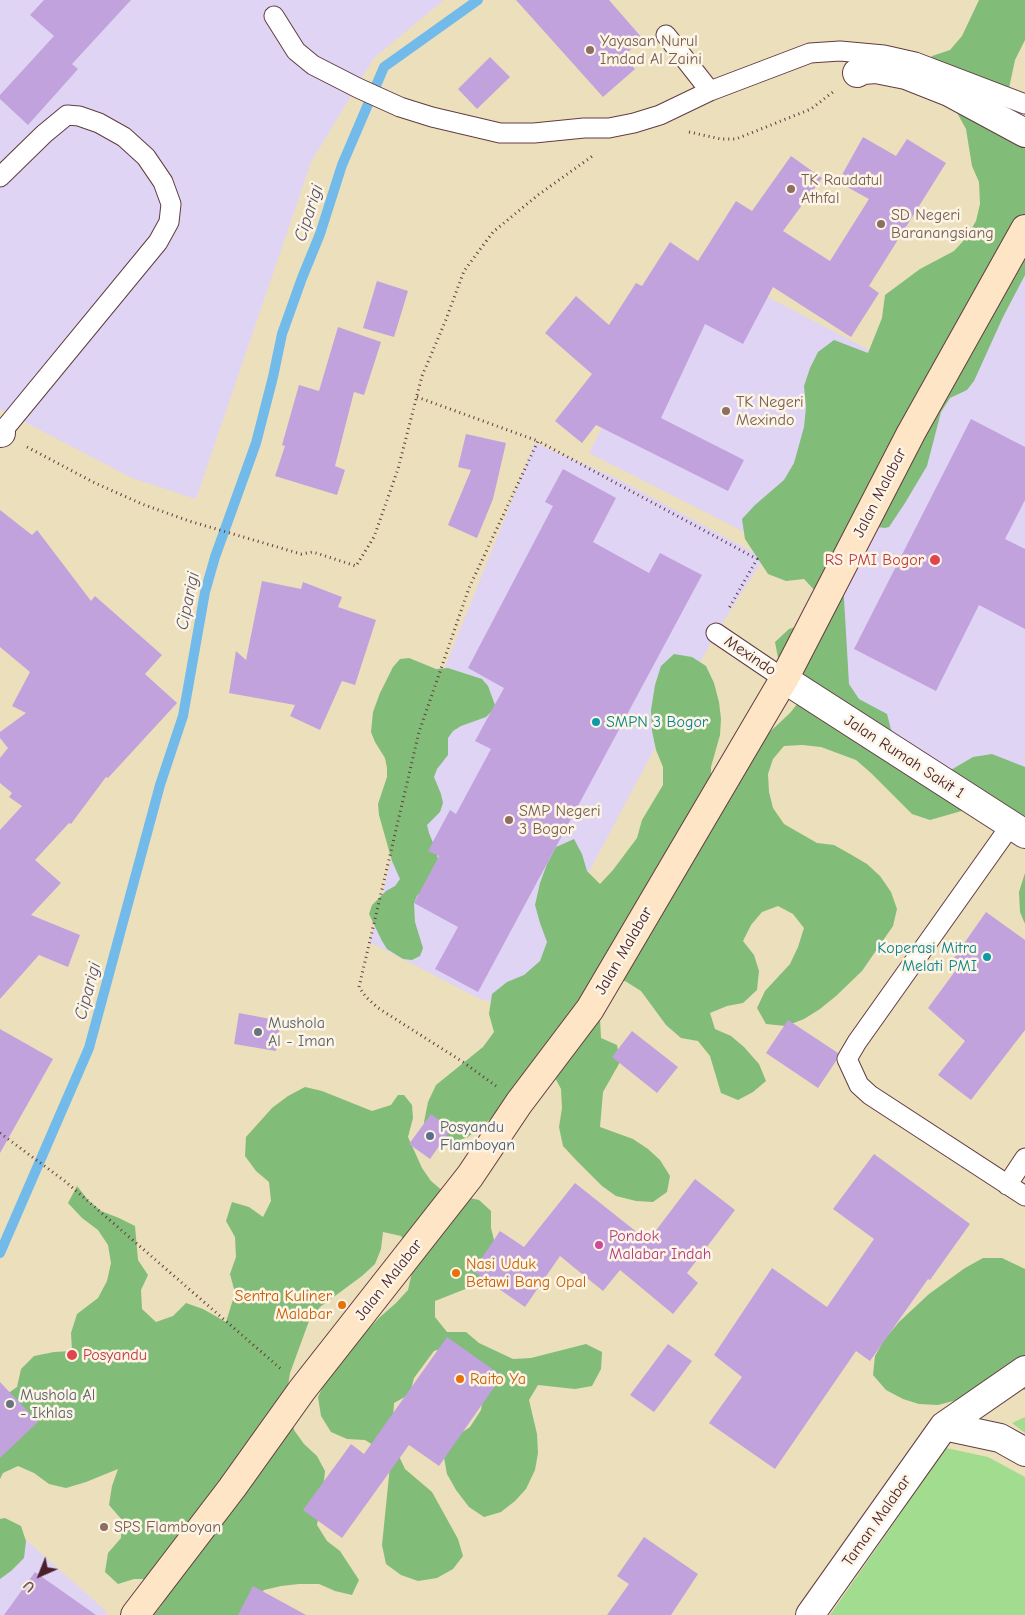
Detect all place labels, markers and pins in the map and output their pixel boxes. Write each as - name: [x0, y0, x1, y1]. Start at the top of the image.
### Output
- place label: Yayasan Nurul Imdad Al Zaini: [600, 31, 702, 69]
- marker: Yayasan Nurul Imdad Al Zaini: [584, 44, 596, 56]
- place label: TK Raudatul Athfal: [801, 170, 882, 208]
- marker: TK Raudatul Athfal: [785, 183, 797, 195]
- place label: SD Negeri Baranangsiang: [891, 205, 994, 243]
- marker: SD Negeri Baranangsiang: [875, 218, 887, 230]
- place label: TK Negeri Mexindo: [736, 392, 804, 430]
- marker: TK Negeri Mexindo: [720, 405, 732, 417]
- place label: RS PMI Bogor: [825, 550, 924, 570]
- marker: RS PMI Bogor: [928, 553, 942, 567]
- place label: SMPN 3 Bogor: [606, 712, 708, 732]
- marker: SMPN 3 Bogor: [590, 716, 602, 728]
- place label: SMP Negeri 3 Bogor: [519, 801, 601, 839]
- marker: SMP Negeri 3 Bogor: [503, 814, 515, 826]
- place label: Koperasi Mitra Melati PMI: [877, 938, 977, 976]
- marker: Koperasi Mitra Melati PMI: [981, 951, 993, 963]
- place label: Mushola Al - Iman: [268, 1013, 335, 1051]
- marker: Mushola Al - Iman: [252, 1026, 264, 1038]
- place label: Posyandu Flamboyan: [440, 1117, 515, 1155]
- marker: Posyandu Flamboyan: [424, 1130, 436, 1142]
- place label: Pondok Malabar Indah: [609, 1226, 711, 1264]
- marker: Pondok Malabar Indah: [593, 1239, 605, 1251]
- place label: Nasi Uduk Betawi Bang Opal: [466, 1254, 586, 1292]
- marker: Nasi Uduk Betawi Bang Opal: [450, 1267, 462, 1279]
- place label: Sentra Kuliner Malabar: [235, 1286, 332, 1324]
- marker: Sentra Kuliner Malabar: [336, 1299, 348, 1311]
- place label: Posyandu: [83, 1345, 147, 1365]
- marker: Posyandu: [65, 1348, 79, 1362]
- place label: Raito Ya: [470, 1369, 526, 1389]
- marker: Raito Ya: [454, 1373, 466, 1385]
- place label: Mushola Al - Ikhlas: [20, 1385, 95, 1423]
- marker: Mushola Al - Ikhlas: [4, 1398, 16, 1410]
- place label: SPS Flamboyan: [114, 1517, 221, 1537]
- marker: SPS Flamboyan: [98, 1521, 110, 1533]

